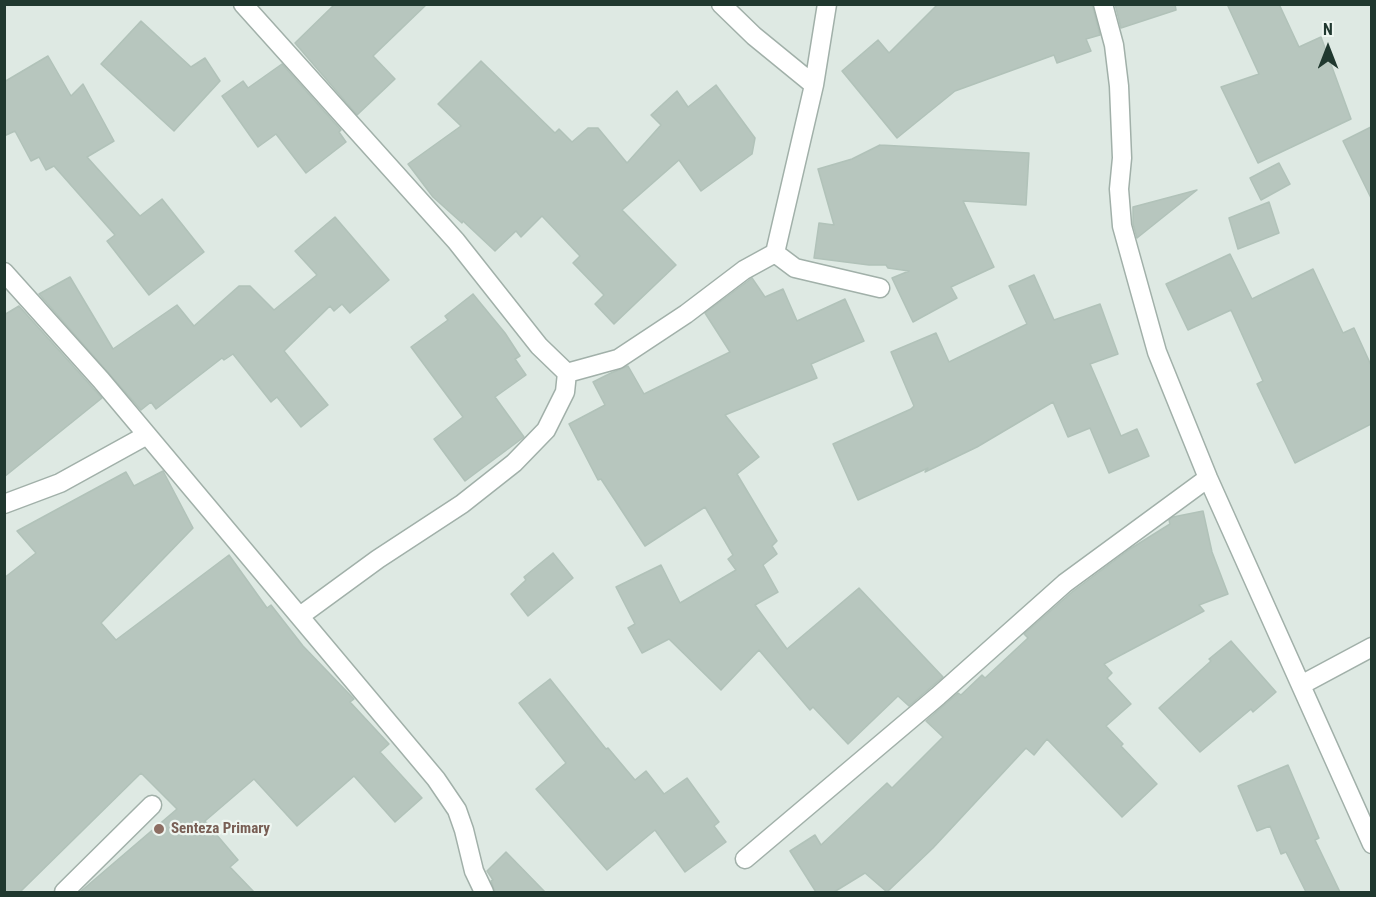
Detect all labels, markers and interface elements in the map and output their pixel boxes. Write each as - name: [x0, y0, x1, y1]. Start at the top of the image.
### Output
- north arrow: [1298, 18, 1358, 78]
- text: N: [1323, 20, 1333, 39]
- place label: Senteza Primary: [171, 820, 270, 838]
- marker: Senteza Primary: [152, 822, 166, 836]

